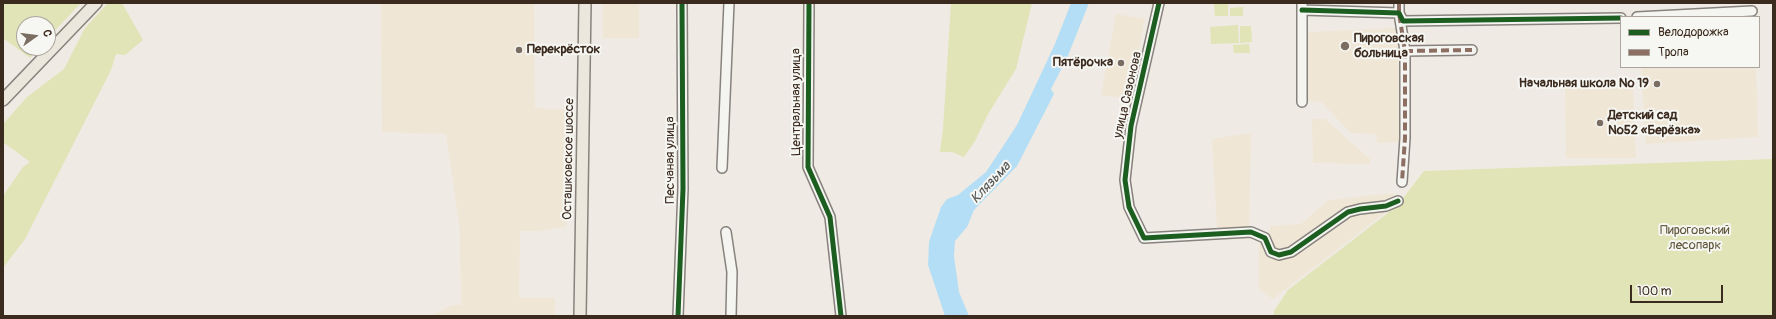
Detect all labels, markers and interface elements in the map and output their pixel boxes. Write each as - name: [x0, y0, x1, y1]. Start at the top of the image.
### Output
- north arrow: [16, 16, 56, 56]
- legend: [1620, 16, 1760, 68]
- text: Велодорожка: [1658, 25, 1729, 40]
- text: С: [40, 28, 54, 38]
- place label: Пироговская больница: [1354, 31, 1424, 62]
- marker: Пироговская больница: [1339, 40, 1351, 52]
- place label: Перекрёсток: [527, 42, 600, 58]
- marker: Перекрёсток: [514, 45, 524, 55]
- text: Тропа: [1658, 45, 1688, 60]
- street label: Центральная улица: [789, 48, 805, 156]
- street label: улица Сазонова: [1110, 50, 1146, 140]
- place label: Пятёрочка: [1053, 55, 1113, 71]
- marker: Пятёрочка: [1116, 58, 1126, 68]
- place label: Начальная школа № 19: [1519, 76, 1649, 92]
- marker: Начальная школа № 19: [1652, 79, 1662, 89]
- street label: Осташковское шоссе: [560, 98, 578, 220]
- place label: Детский сад №52 «Берёзка»: [1608, 108, 1700, 139]
- street label: Песчаная улица: [663, 116, 679, 204]
- marker: Детский сад №52 «Берёзка»: [1595, 118, 1605, 128]
- water label: Клязьма: [967, 159, 1015, 207]
- park label: Пироговский лесопарк: [1660, 223, 1730, 254]
- scale bar: [1632, 277, 1725, 303]
- text: 100 m: [1637, 284, 1671, 299]

